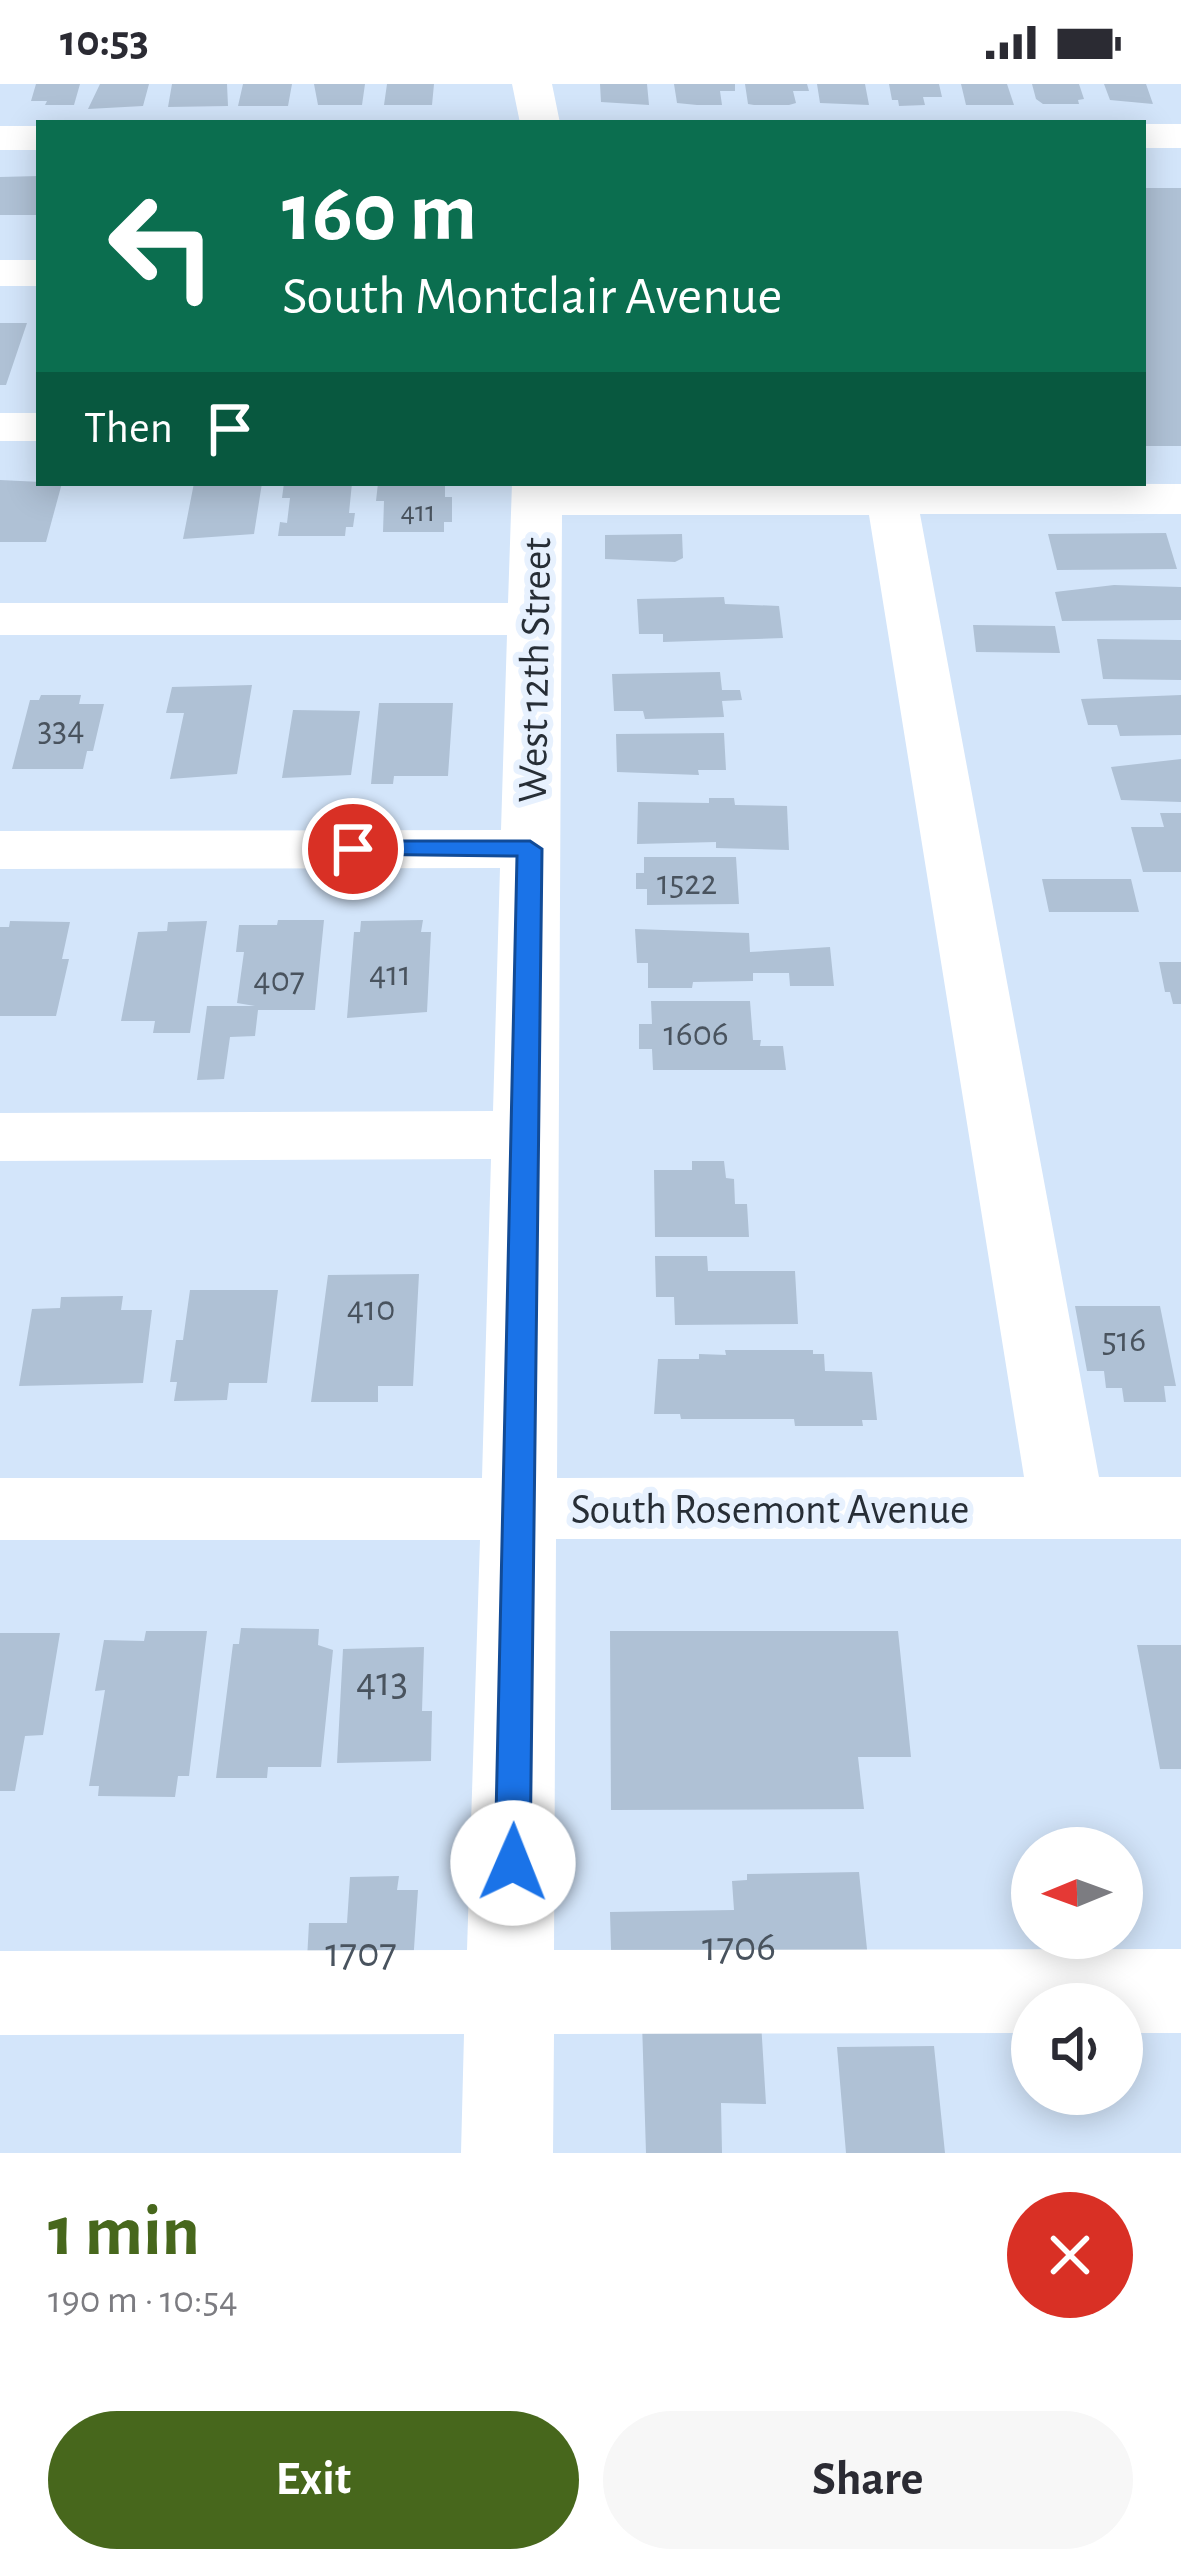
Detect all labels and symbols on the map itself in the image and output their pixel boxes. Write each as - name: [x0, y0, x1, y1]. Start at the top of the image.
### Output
- house number: 411: [400, 497, 436, 527]
- street label: West 12th Street: [512, 537, 558, 803]
- house number: 334: [38, 711, 84, 747]
- pin: [302, 798, 404, 900]
- house number: 1522: [657, 865, 717, 901]
- house number: 411: [369, 956, 411, 992]
- house number: 407: [253, 962, 305, 998]
- house number: 1606: [663, 1016, 729, 1052]
- house number: 410: [347, 1291, 395, 1327]
- house number: 516: [1102, 1322, 1146, 1358]
- street label: South Rosemont Avenue: [571, 1489, 969, 1531]
- house number: 413: [356, 1661, 408, 1703]
- position arrow: [450, 1800, 576, 1926]
- north arrow: [1011, 1827, 1143, 1959]
- house number: 1706: [702, 1926, 776, 1968]
- house number: 1707: [325, 1932, 397, 1974]

